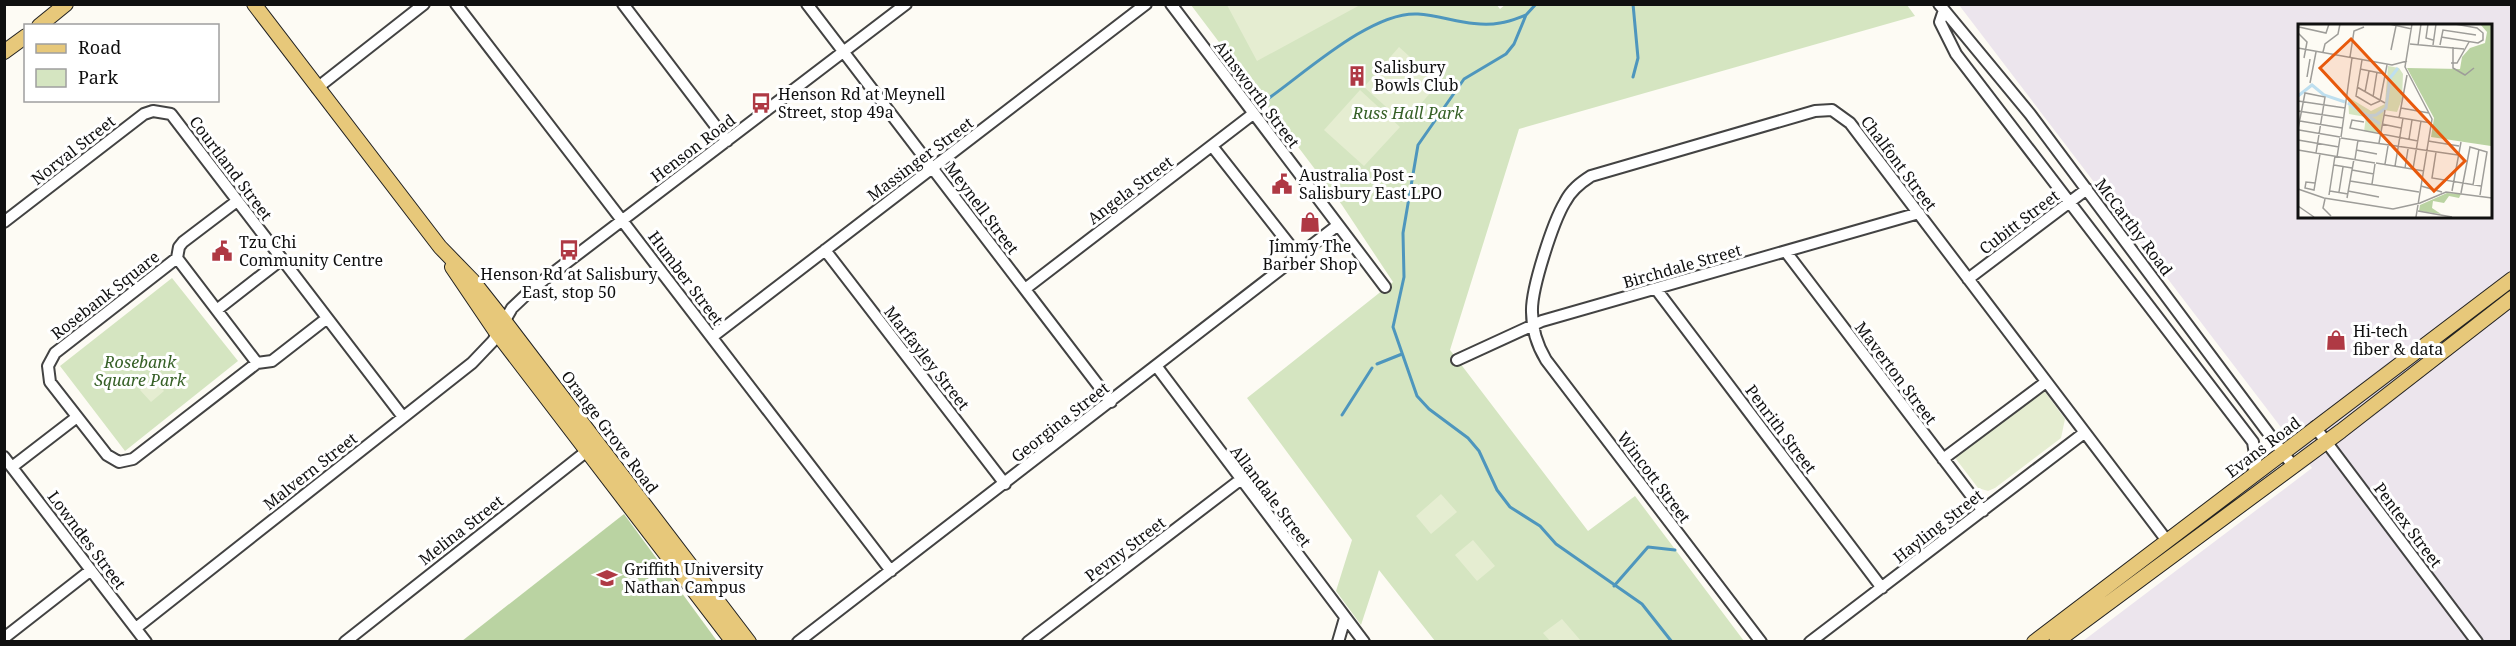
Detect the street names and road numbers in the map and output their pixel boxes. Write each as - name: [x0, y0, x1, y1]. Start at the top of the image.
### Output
- street label: Ainsworth Street: [1209, 36, 1305, 152]
- street label: Henson Road: [646, 109, 740, 187]
- street label: Norval Street: [26, 110, 120, 190]
- street label: Courtland Street: [185, 111, 278, 225]
- street label: Chalfont Street: [1856, 111, 1942, 215]
- street label: Massinger Street: [863, 112, 978, 206]
- street label: Angela Street: [1083, 150, 1177, 229]
- street label: Meynell Street: [940, 157, 1024, 259]
- street label: McCarthy Road: [2090, 174, 2178, 280]
- street label: Cubitt Street: [1974, 184, 2064, 259]
- street label: Humber Street: [643, 226, 729, 330]
- street label: Birchdale Street: [1620, 238, 1744, 293]
- street label: Rosebank Square: [46, 246, 164, 344]
- street label: Marfayley Street: [879, 301, 975, 415]
- street label: Maverton Street: [1850, 317, 1942, 429]
- street label: Orange Grove Road: [557, 366, 664, 498]
- street label: Georgina Street: [1007, 377, 1114, 467]
- street label: Penrith Street: [1740, 380, 1822, 478]
- street label: Evans Road: [2221, 411, 2305, 482]
- street label: Malvern Street: [259, 427, 362, 515]
- street label: Wincott Street: [1612, 427, 1696, 528]
- street label: Allandale Street: [1226, 441, 1317, 551]
- street label: Pentex Street: [2369, 478, 2447, 572]
- street label: Hayling Street: [1889, 484, 1988, 568]
- street label: Lowndes Street: [43, 486, 131, 594]
- street label: Melina Street: [414, 490, 508, 570]
- street label: Pevny Street: [1080, 511, 1170, 586]

